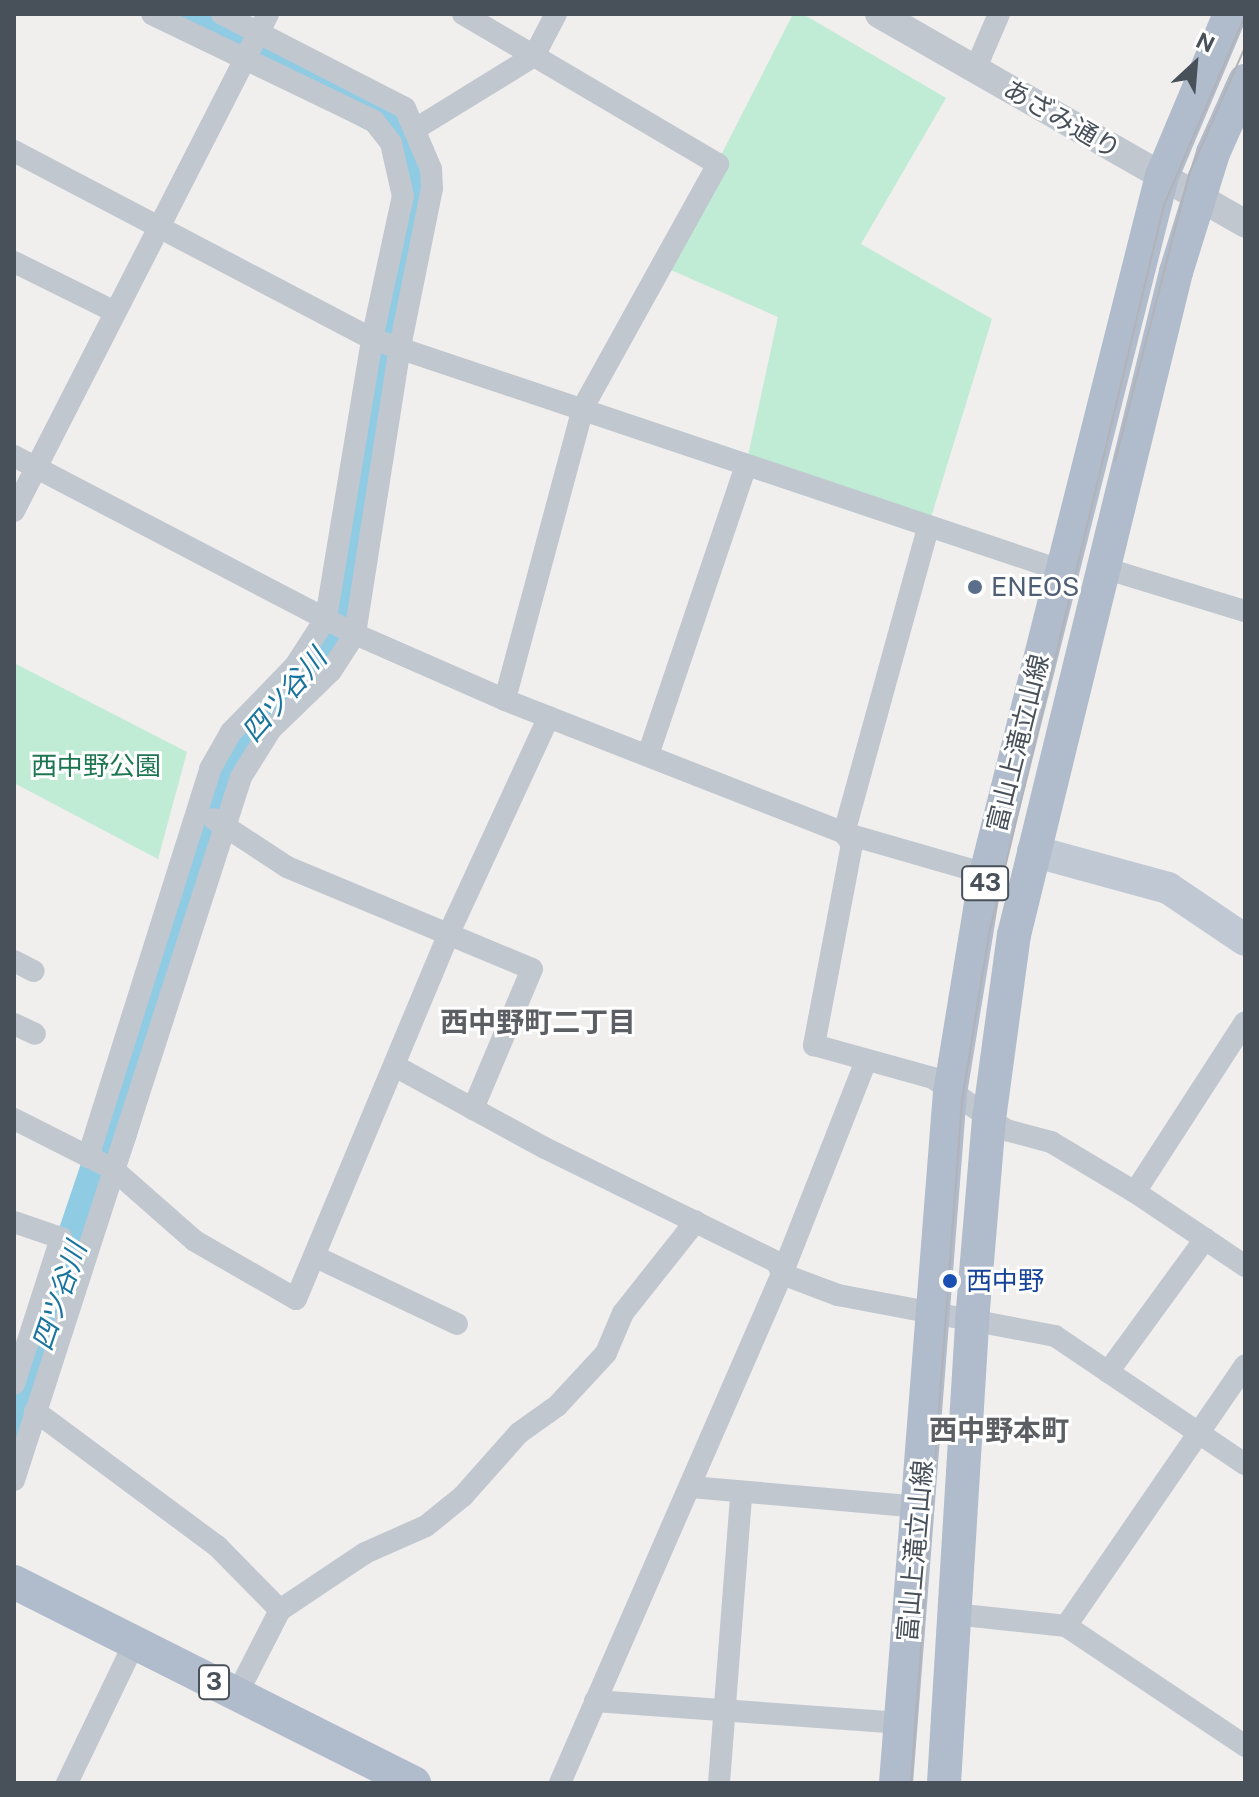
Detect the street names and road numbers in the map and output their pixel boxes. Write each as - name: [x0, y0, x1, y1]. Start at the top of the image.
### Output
- street label: あざみ通り: [998, 73, 1126, 165]
- street label: 富山上滝立山線: [981, 651, 1055, 835]
- road number: 43: [961, 863, 1009, 903]
- street label: 富山上滝立山線: [892, 1459, 938, 1643]
- road number: 3: [198, 1662, 230, 1702]

